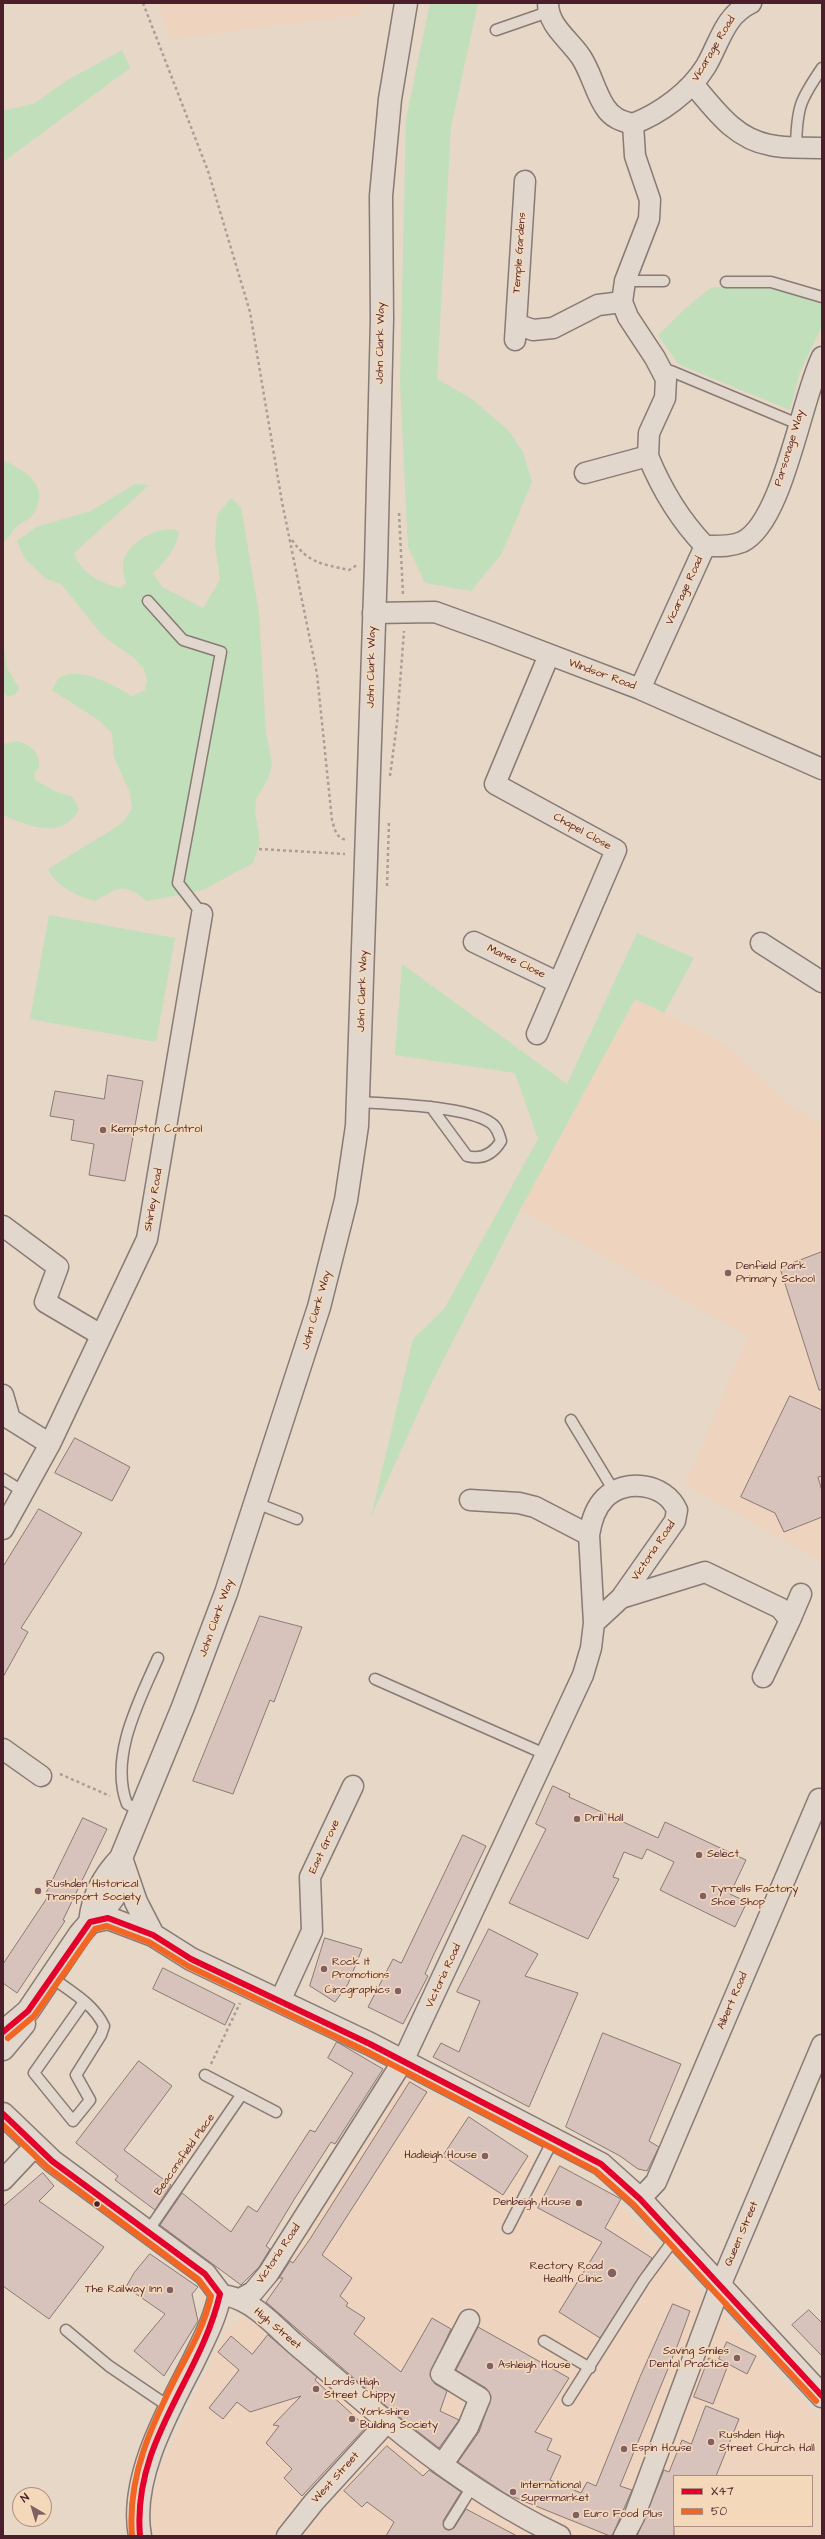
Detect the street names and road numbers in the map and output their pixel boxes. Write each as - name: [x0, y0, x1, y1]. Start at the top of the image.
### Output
- street label: Vicarage Road: [689, 14, 739, 84]
- street label: Temple Gardens: [511, 212, 529, 294]
- street label: John Clark Way: [374, 302, 388, 384]
- street label: Parsonage Way: [772, 408, 808, 488]
- street label: Vicarage Road: [663, 555, 707, 627]
- street label: John Clark Way: [365, 626, 379, 708]
- street label: Windsor Road: [567, 657, 637, 693]
- street label: Chapel Close: [551, 811, 613, 853]
- street label: Manse Close: [485, 942, 547, 982]
- street label: John Clark Way: [355, 950, 371, 1032]
- street label: Shirley Road: [142, 1168, 166, 1232]
- street label: John Clark Way: [299, 1269, 335, 1351]
- street label: Victoria Road: [629, 1519, 679, 1583]
- street label: John Clark Way: [197, 1577, 237, 1659]
- street label: East Grove: [307, 1818, 343, 1876]
- street label: Victoria Road: [423, 1942, 465, 2010]
- street label: Albert Road: [715, 1970, 751, 2032]
- street label: Beaconsfield Place: [152, 2112, 218, 2198]
- street label: Queen Street: [722, 2200, 762, 2268]
- street label: Victoria Road: [254, 2222, 304, 2286]
- street label: High Street: [251, 2305, 303, 2353]
- street label: West Street: [309, 2450, 363, 2506]

